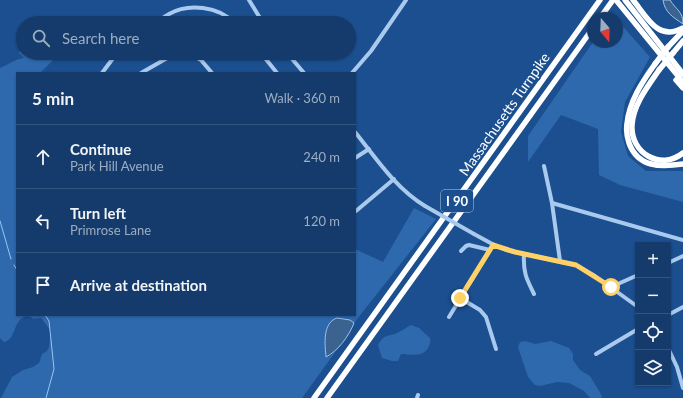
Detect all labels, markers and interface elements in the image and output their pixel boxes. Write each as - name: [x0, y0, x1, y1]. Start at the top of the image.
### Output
- north arrow: [587, 12, 623, 48]
- search box: [16, 16, 356, 60]
- icon: search: [30, 27, 52, 49]
- text: Search here: [62, 29, 139, 47]
- street label: Massachusetts Turnpike: [455, 49, 553, 179]
- text: 5 min: [32, 88, 74, 109]
- text: Walk · 360 m: [264, 90, 340, 106]
- text: Continue: [70, 140, 131, 158]
- icon: ahead: [32, 146, 54, 168]
- text: 240 m: [303, 149, 340, 165]
- text: Park Hill Avenue: [70, 158, 164, 174]
- road number: I 90: [441, 190, 473, 212]
- text: Turn left: [70, 204, 126, 222]
- icon: left: [32, 210, 54, 232]
- text: 120 m: [303, 213, 340, 229]
- text: Primrose Lane: [70, 222, 151, 238]
- map controls: [635, 242, 671, 386]
- button: +: [635, 242, 671, 278]
- icon: arrive: [32, 274, 54, 296]
- text: Arrive at destination: [70, 276, 207, 294]
- route start: [602, 278, 620, 296]
- button: −: [635, 278, 671, 314]
- route end: [451, 289, 469, 307]
- button: locate: [635, 314, 671, 350]
- button: layers: [635, 350, 671, 386]

